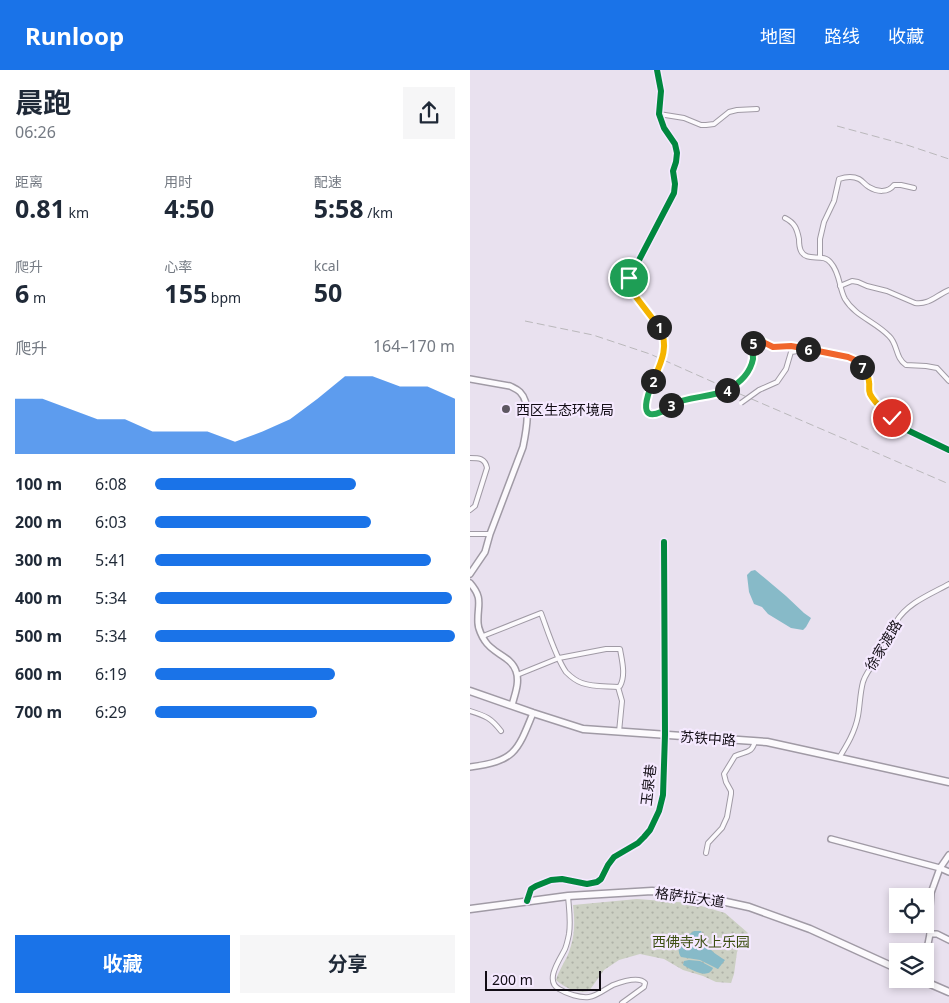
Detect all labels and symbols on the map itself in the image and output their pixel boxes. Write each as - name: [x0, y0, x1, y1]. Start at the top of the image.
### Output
- pin: [608, 257, 650, 299]
- pin: 1: [646, 314, 672, 340]
- pin: 5: [740, 330, 766, 356]
- pin: 6: [796, 336, 820, 362]
- pin: 7: [850, 354, 874, 380]
- pin: 2: [640, 368, 666, 394]
- pin: 4: [714, 378, 740, 402]
- pin: 3: [658, 392, 684, 418]
- pin: [871, 397, 913, 439]
- place label: 西区生态环境局: [516, 400, 614, 419]
- marker: 西区生态环境局: [500, 403, 512, 415]
- street label: 徐家渡路: [860, 616, 906, 674]
- street label: 苏铁中路: [679, 727, 737, 749]
- street label: 玉泉巷: [636, 763, 660, 807]
- street label: 格萨拉大道: [654, 883, 726, 911]
- park label: 西佛寺水上乐园: [652, 932, 750, 951]
- scale bar: [485, 968, 601, 991]

